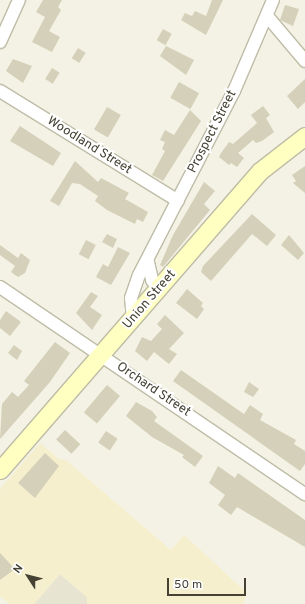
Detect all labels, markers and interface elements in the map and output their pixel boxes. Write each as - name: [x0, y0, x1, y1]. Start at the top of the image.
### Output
- street label: Prospect Street: [185, 88, 241, 176]
- street label: Woodland Street: [44, 114, 134, 178]
- street label: Union Street: [120, 267, 180, 333]
- street label: Orchard Street: [113, 359, 193, 421]
- north arrow: [8, 556, 48, 596]
- text: N: [10, 562, 26, 576]
- scale bar: [169, 570, 248, 596]
- text: 50 m: [174, 577, 202, 593]

